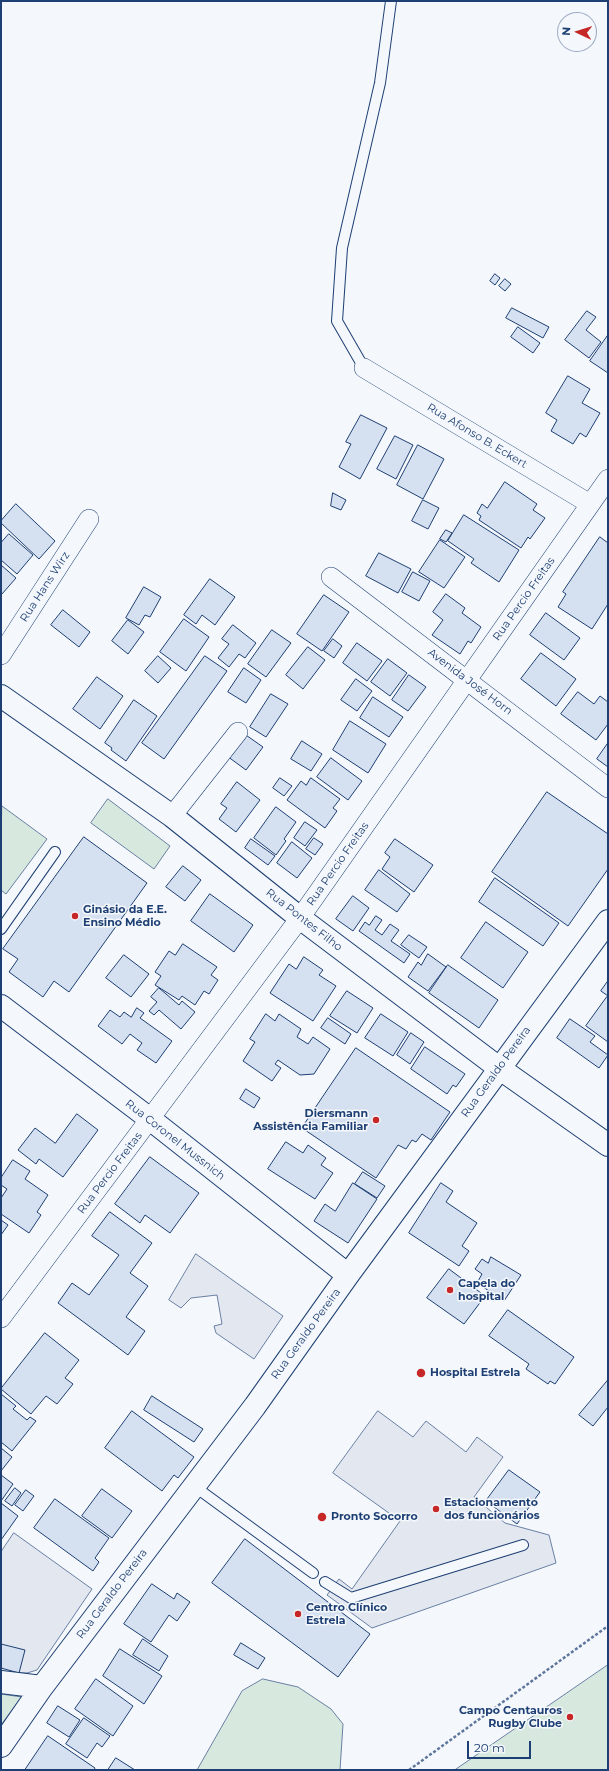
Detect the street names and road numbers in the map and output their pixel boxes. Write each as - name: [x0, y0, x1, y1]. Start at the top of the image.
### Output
- street label: Rua Afonso B. Eckert: [424, 401, 530, 471]
- street label: Rua Hans Wirz: [17, 550, 73, 624]
- street label: Rua Percio Freitas: [490, 555, 558, 643]
- street label: Avenida José Horn: [425, 646, 515, 718]
- street label: Rua Percio Freitas: [304, 820, 372, 908]
- street label: Rua Pontes Filho: [263, 886, 345, 954]
- street label: Rua Geraldo Pereira: [459, 1024, 533, 1120]
- street label: Rua Coronel Mussnich: [123, 1097, 227, 1183]
- street label: Rua Percio Freitas: [75, 1130, 145, 1216]
- street label: Rua Geraldo Pereira: [269, 1286, 343, 1382]
- street label: Rua Geraldo Pereira: [74, 1546, 150, 1642]

